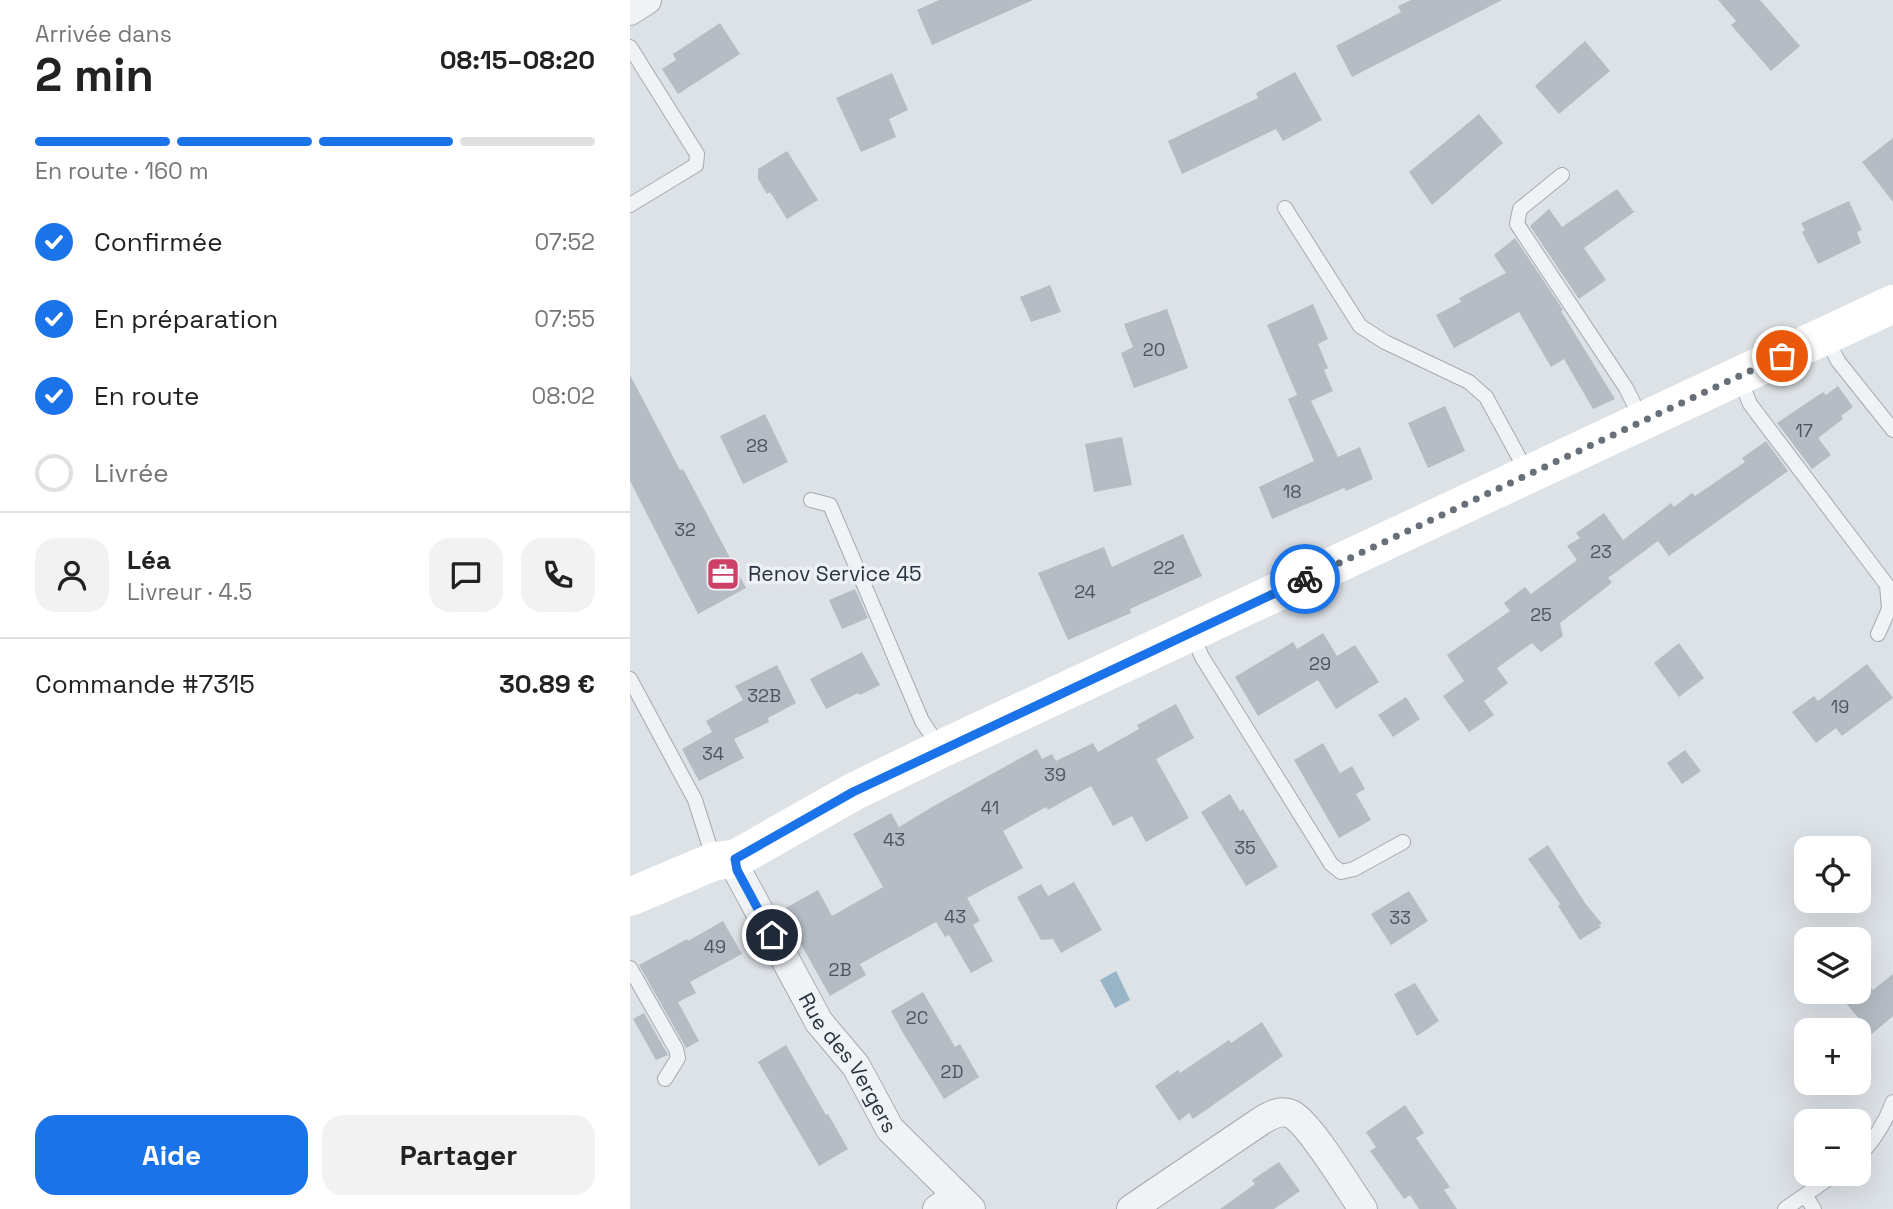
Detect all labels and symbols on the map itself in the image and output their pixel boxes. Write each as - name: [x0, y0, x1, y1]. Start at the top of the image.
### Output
- pin: [1752, 326, 1812, 386]
- house number: 20: [1143, 338, 1165, 361]
- house number: 17: [1795, 419, 1813, 442]
- house number: 28: [746, 434, 768, 457]
- house number: 18: [1283, 480, 1301, 503]
- house number: 32: [674, 518, 696, 541]
- house number: 23: [1590, 540, 1612, 563]
- courier: [1270, 544, 1340, 614]
- office icon: Renov Service 45: [704, 555, 742, 593]
- house number: 22: [1153, 556, 1175, 579]
- place label: Renov Service 45: [748, 560, 922, 587]
- house number: 24: [1074, 580, 1096, 603]
- house number: 25: [1530, 603, 1552, 626]
- house number: 29: [1309, 652, 1331, 675]
- house number: 32B: [747, 684, 781, 707]
- house number: 19: [1831, 695, 1849, 718]
- house number: 34: [702, 742, 724, 765]
- house number: 39: [1044, 763, 1066, 786]
- house number: 41: [981, 796, 999, 819]
- house number: 43: [883, 828, 905, 851]
- house number: 35: [1234, 836, 1256, 859]
- pin: [742, 905, 802, 965]
- house number: 43: [944, 905, 966, 928]
- house number: 33: [1389, 906, 1411, 929]
- house number: 49: [704, 935, 726, 958]
- house number: 2B: [829, 958, 851, 981]
- street label: Rue des Vergers: [793, 988, 904, 1137]
- house number: 2C: [906, 1006, 928, 1029]
- house number: 2D: [941, 1060, 963, 1083]

